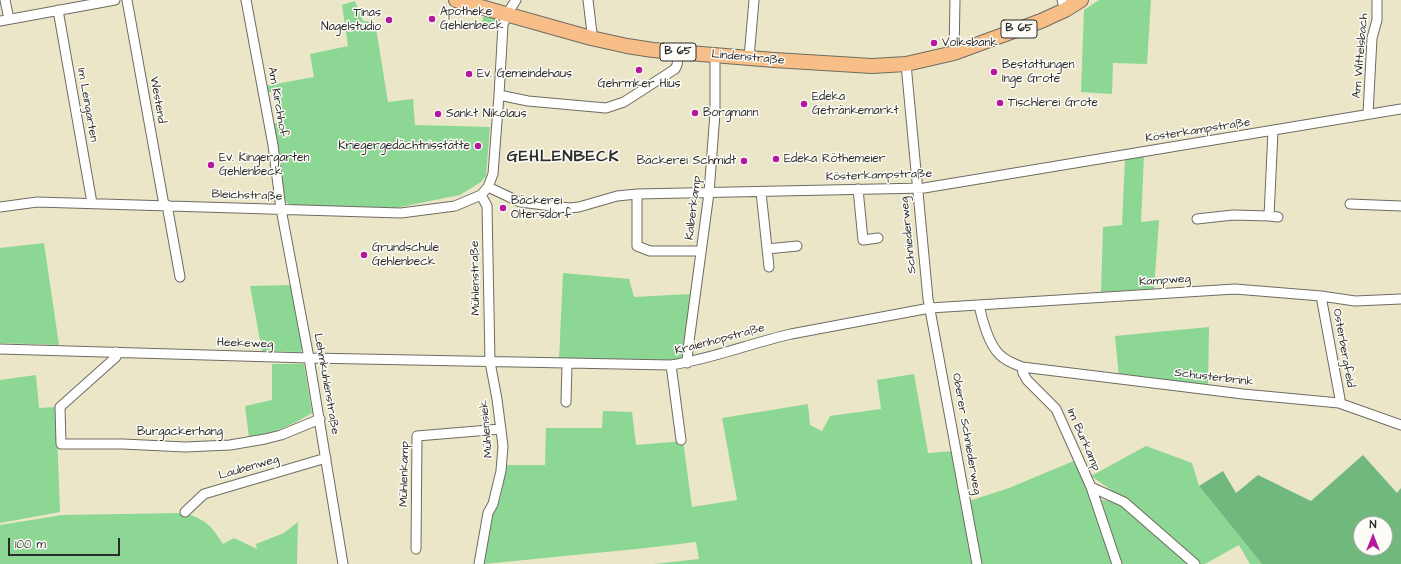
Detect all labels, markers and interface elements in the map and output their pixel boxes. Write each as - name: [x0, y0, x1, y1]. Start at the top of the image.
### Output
- place label: Apotheke Gehlenbeck: [440, 5, 503, 33]
- place label: Tinas Nagelstudio: [321, 6, 381, 34]
- street label: Am Wittelsbach: [1350, 13, 1372, 99]
- marker: Apotheke Gehlenbeck: [427, 14, 437, 24]
- marker: Tinas Nagelstudio: [384, 15, 394, 25]
- road number: B 65: [1001, 20, 1037, 38]
- place label: Volksbank: [942, 36, 998, 50]
- marker: Volksbank: [929, 38, 939, 48]
- road number: B 65: [660, 43, 696, 61]
- street label: Lindenstraße: [711, 48, 785, 68]
- place label: Bestattungen Inge Grote: [1002, 58, 1074, 86]
- marker: Gehrmker Hius: [634, 65, 644, 75]
- street label: Am Kirchhof: [264, 66, 290, 138]
- street label: Im Leingarten: [73, 67, 101, 143]
- place label: Ev. Gemeindehaus: [477, 67, 572, 81]
- marker: Bestattungen Inge Grote: [989, 67, 999, 77]
- marker: Ev. Gemeindehaus: [464, 69, 474, 79]
- street label: Westend: [146, 75, 168, 125]
- place label: Gehrmker Hius: [597, 77, 681, 91]
- place label: Edeka Getränkemarkt: [812, 90, 899, 118]
- place label: Tischlerei Grote: [1008, 96, 1098, 110]
- marker: Tischlerei Grote: [995, 98, 1005, 108]
- marker: Edeka Getränkemarkt: [799, 99, 809, 109]
- place label: Borgmann: [703, 106, 759, 120]
- place label: Sankt Nikolaus: [446, 107, 526, 121]
- marker: Borgmann: [690, 108, 700, 118]
- marker: Sankt Nikolaus: [433, 109, 443, 119]
- street label: Kösterkampstraße: [1144, 116, 1252, 146]
- place label: Kriegergedächtnisstätte: [338, 139, 470, 153]
- marker: Kriegergedächtnisstätte: [473, 141, 483, 151]
- district label: GEHLENBECK: [507, 148, 619, 168]
- place label: Ev. Kingergarten Gehlenbeck: [219, 151, 309, 179]
- place label: Edeka Röthemeier: [784, 152, 885, 166]
- place label: Bäckerei Schmidt: [637, 154, 736, 168]
- marker: Edeka Röthemeier: [771, 154, 781, 164]
- marker: Bäckerei Schmidt: [739, 156, 749, 166]
- marker: Ev. Kingergarten Gehlenbeck: [206, 160, 216, 170]
- street label: Kösterkampstraße: [826, 167, 932, 185]
- street label: Kalberkamp: [683, 175, 705, 241]
- street label: Bleichstraße: [211, 188, 283, 204]
- place label: Bäckerei Oltersdorf: [511, 194, 572, 222]
- street label: Schniederweg: [898, 196, 920, 274]
- marker: Bäckerei Oltersdorf: [498, 203, 508, 213]
- street label: Mühlenstraße: [468, 240, 484, 316]
- place label: Grundschule Gehlenbeck: [372, 241, 439, 269]
- marker: Grundschule Gehlenbeck: [359, 250, 369, 260]
- street label: Kampweg: [1139, 272, 1191, 290]
- street label: Osterbergfeld: [1329, 307, 1357, 389]
- street label: Kraienhopstraße: [674, 321, 766, 359]
- street label: Lehmkuhlenstraße: [310, 332, 342, 436]
- street label: Heekeweg: [217, 336, 273, 352]
- street label: Schusterbrink: [1173, 366, 1255, 390]
- street label: Oberer Schniederweg: [948, 372, 984, 496]
- street label: Mühlensiek: [477, 399, 497, 459]
- street label: Im Burkamp: [1063, 407, 1103, 473]
- street label: Burgackerhang: [137, 425, 223, 439]
- street label: Mühlenkamp: [397, 441, 413, 507]
- street label: Laubenweg: [217, 453, 281, 483]
- north arrow: [1353, 516, 1393, 556]
- text: N: [1370, 517, 1376, 532]
- scale bar: [10, 530, 122, 556]
- text: 100 m: [15, 536, 46, 553]

